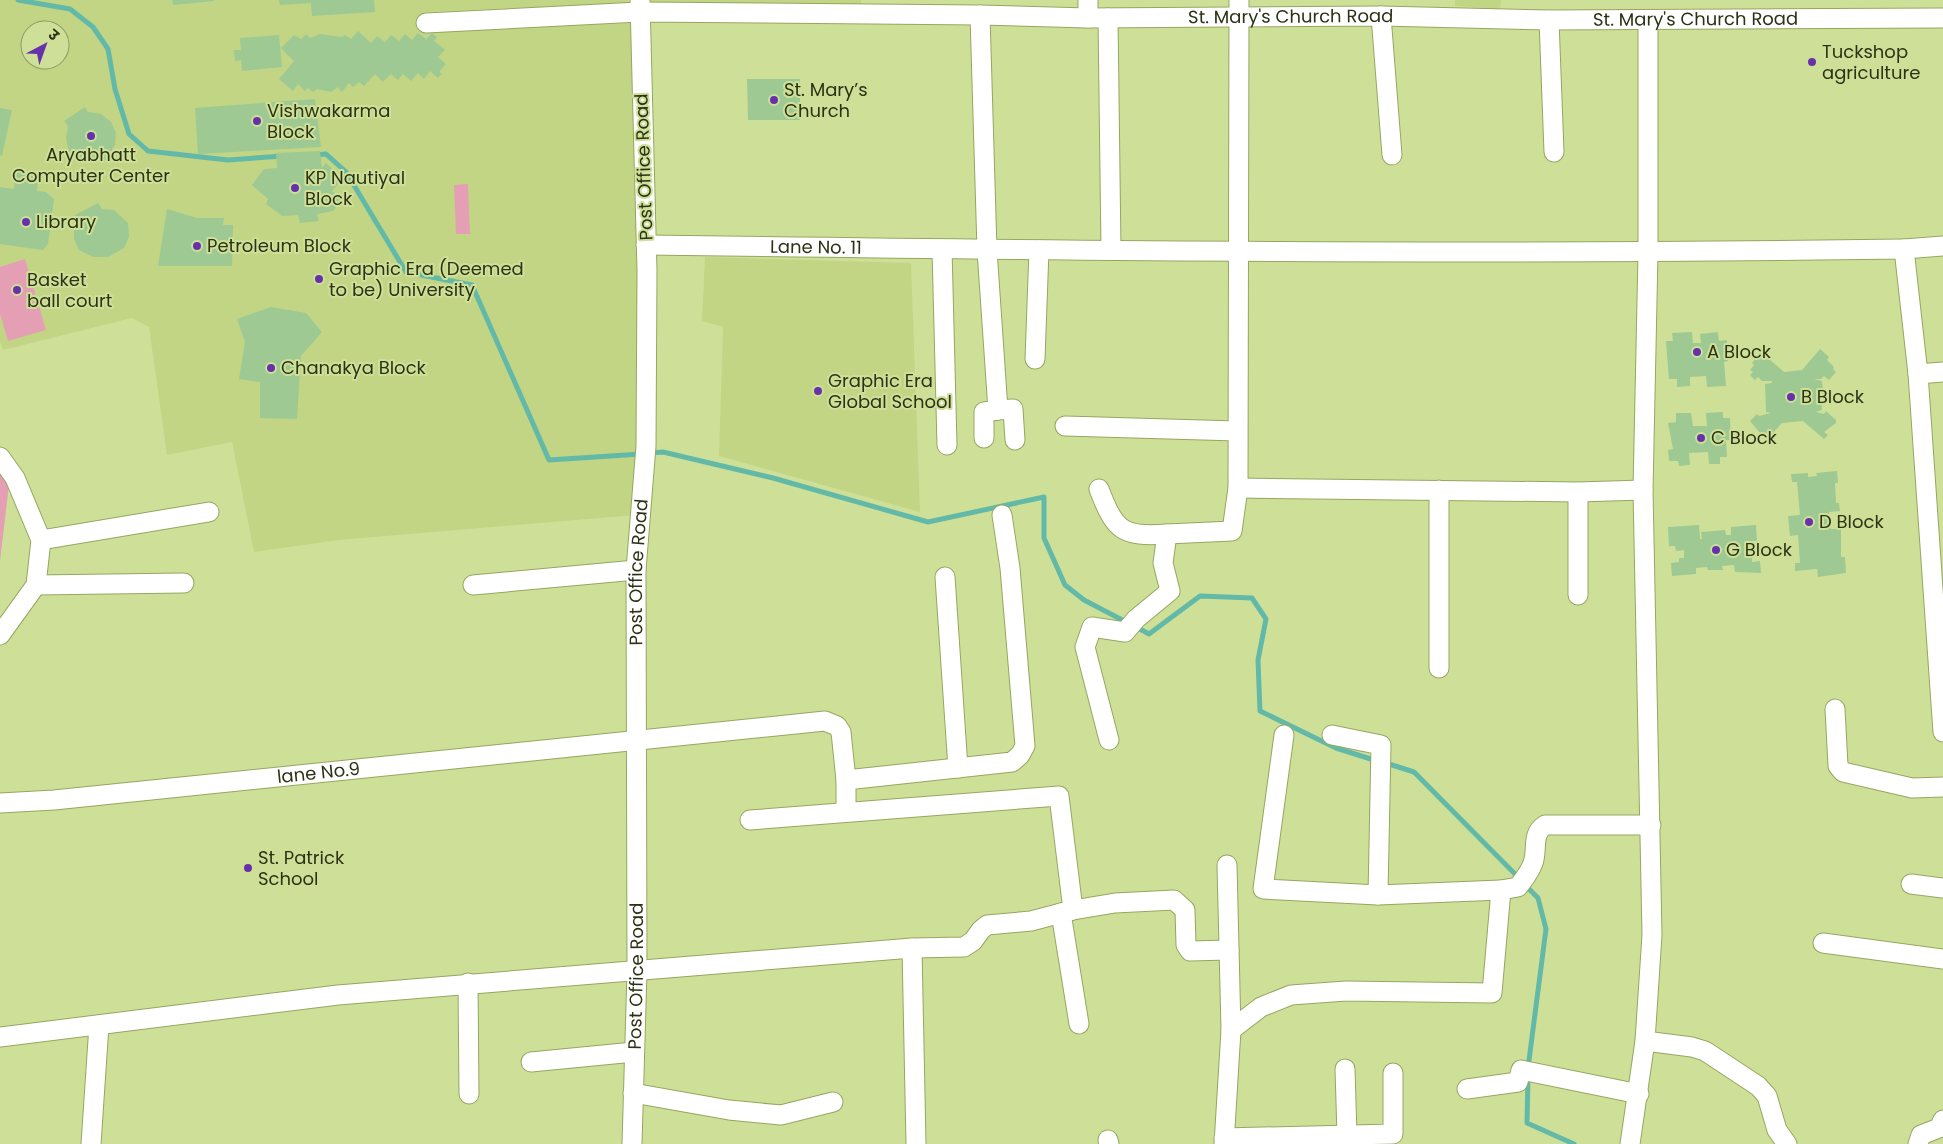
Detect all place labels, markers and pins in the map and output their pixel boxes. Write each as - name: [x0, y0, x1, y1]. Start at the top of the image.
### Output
- place label: Tuckshop agriculture: [1822, 39, 1920, 85]
- marker: Tuckshop agriculture: [1806, 56, 1818, 68]
- place label: St. Mary’s Church: [784, 77, 868, 123]
- marker: St. Mary’s Church: [768, 94, 780, 106]
- place label: Vishwakarma Block: [267, 98, 390, 144]
- marker: Vishwakarma Block: [251, 115, 263, 127]
- marker: Aryabhatt Computer Center: [85, 130, 97, 142]
- place label: Aryabhatt Computer Center: [12, 142, 170, 188]
- place label: KP Nautiyal Block: [305, 165, 405, 211]
- marker: KP Nautiyal Block: [289, 182, 301, 194]
- place label: Library: [36, 209, 96, 234]
- marker: Library: [20, 216, 32, 228]
- place label: Petroleum Block: [207, 233, 352, 258]
- marker: Petroleum Block: [191, 240, 203, 252]
- place label: Graphic Era (Deemed to be) University: [329, 256, 524, 302]
- place label: Basket ball court: [27, 267, 112, 313]
- marker: Graphic Era (Deemed to be) University: [313, 273, 325, 285]
- marker: Basket ball court: [11, 284, 23, 296]
- place label: A Block: [1707, 339, 1772, 364]
- marker: A Block: [1691, 346, 1703, 358]
- place label: Chanakya Block: [281, 355, 427, 380]
- marker: Chanakya Block: [265, 362, 277, 374]
- place label: Graphic Era Global School: [828, 368, 952, 414]
- place label: B Block: [1801, 384, 1865, 409]
- marker: Graphic Era Global School: [812, 385, 824, 397]
- marker: B Block: [1785, 391, 1797, 403]
- place label: C Block: [1711, 425, 1778, 450]
- marker: C Block: [1695, 432, 1707, 444]
- place label: D Block: [1819, 509, 1884, 534]
- marker: D Block: [1803, 516, 1815, 528]
- place label: G Block: [1726, 537, 1793, 562]
- marker: G Block: [1710, 544, 1722, 556]
- place label: St. Patrick School: [258, 845, 345, 891]
- marker: St. Patrick School: [242, 862, 254, 874]

